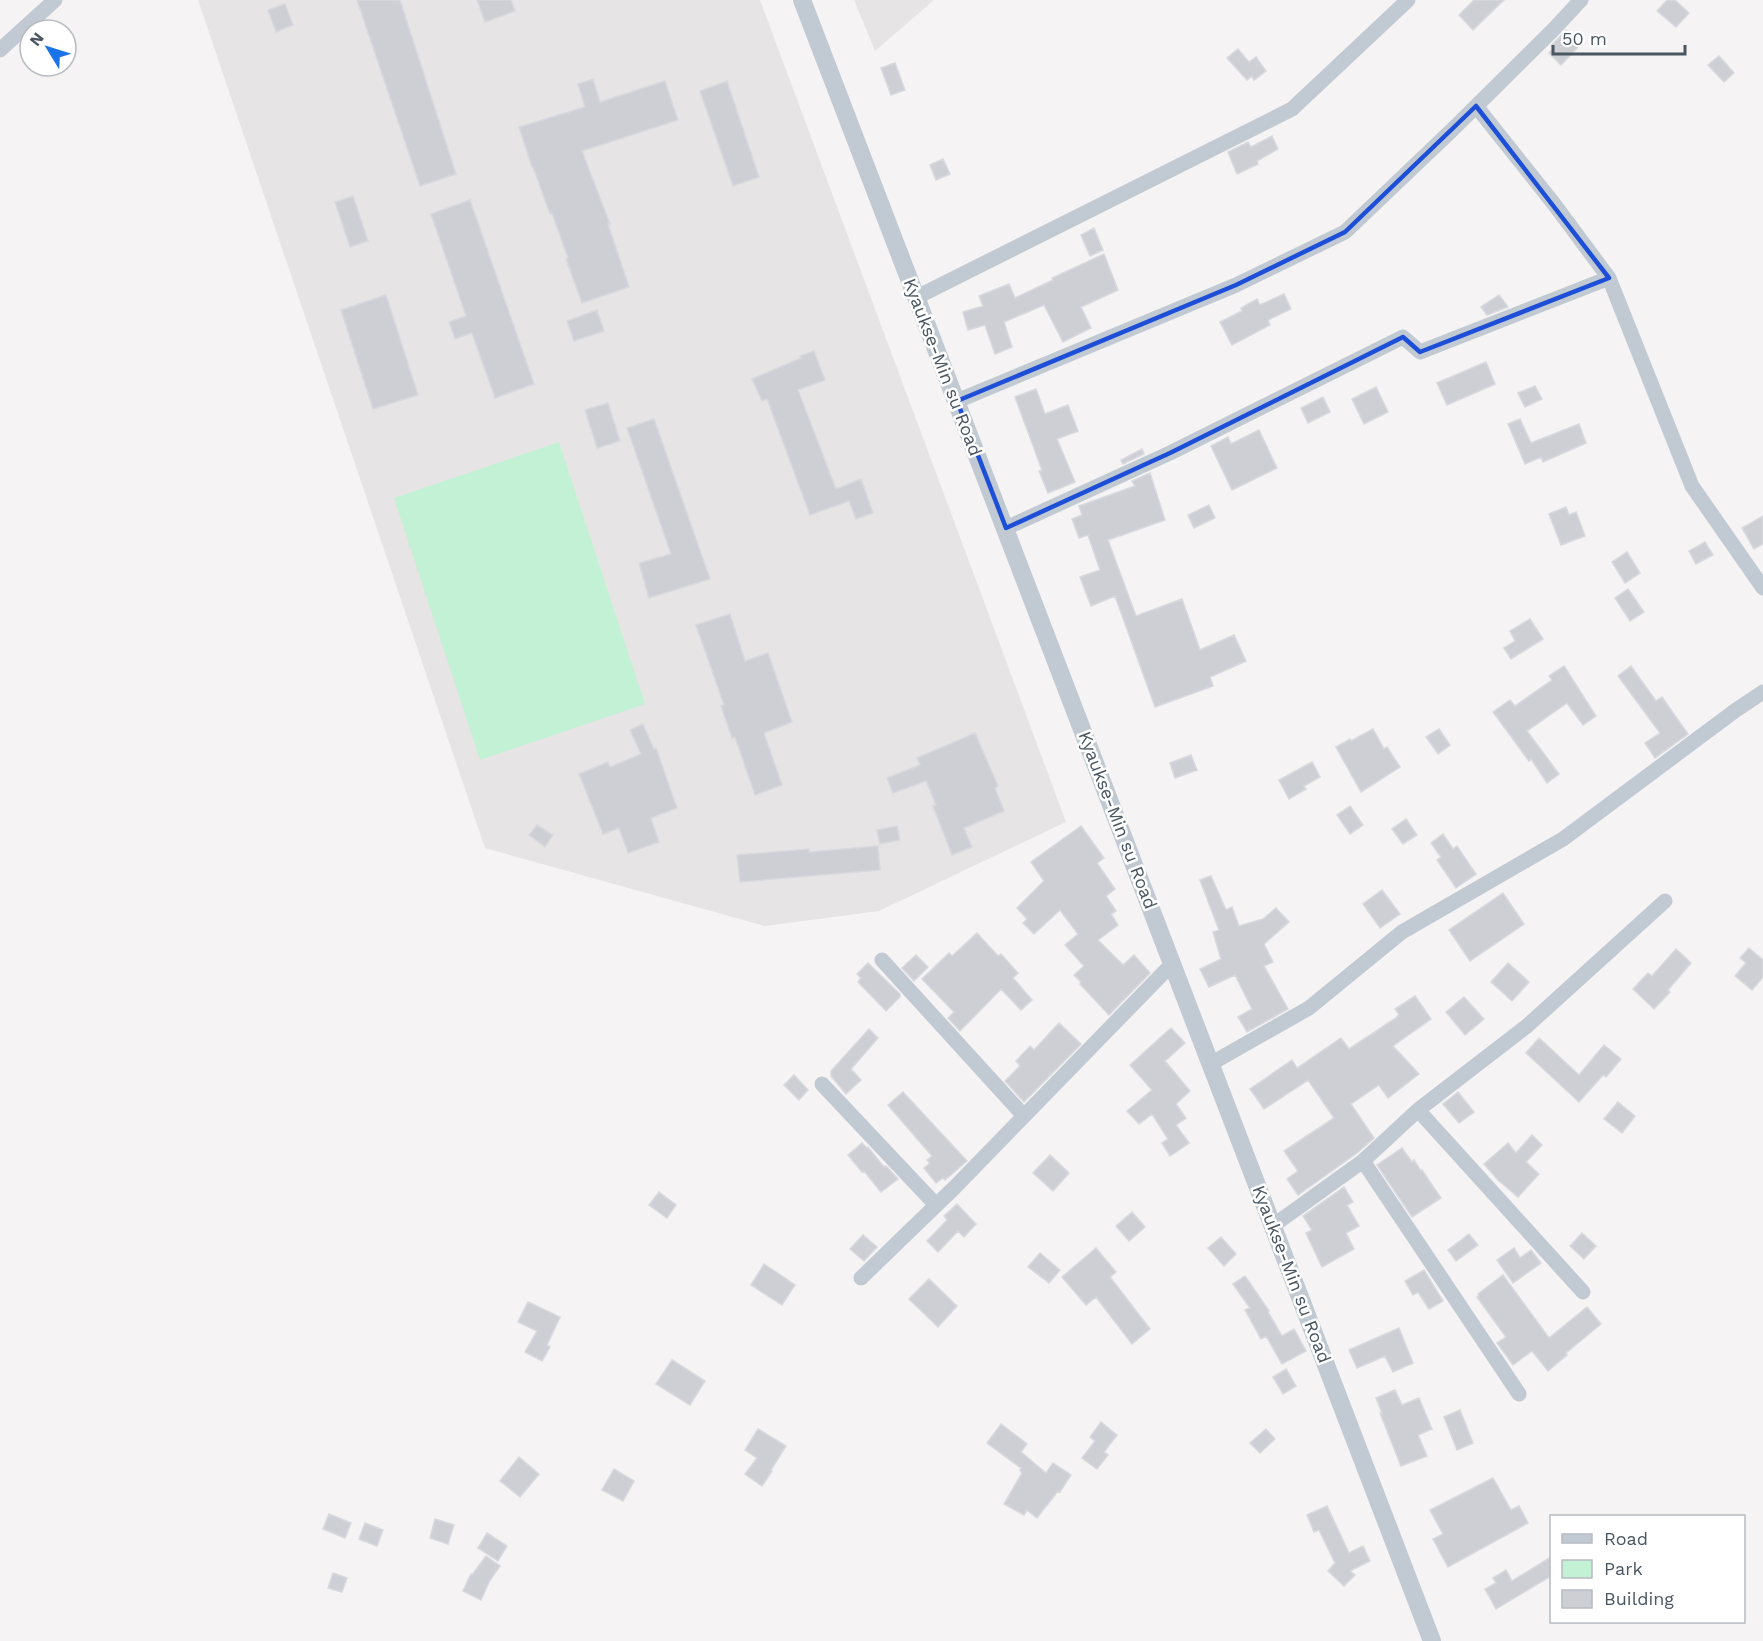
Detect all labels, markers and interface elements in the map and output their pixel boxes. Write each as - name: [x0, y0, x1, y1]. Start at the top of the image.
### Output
- north arrow: [18, 18, 78, 78]
- scale bar: [1553, 18, 1685, 56]
- text: 50 m: [1562, 28, 1607, 49]
- text: N: [25, 29, 48, 50]
- street label: Kyaukse-Min su Road: [899, 275, 987, 459]
- street label: Kyaukse-Min su Road: [1074, 728, 1162, 912]
- street label: Kyaukse-Min su Road: [1248, 1182, 1336, 1366]
- legend: [1550, 1515, 1745, 1623]
- text: Road: [1604, 1528, 1648, 1549]
- text: Park: [1604, 1558, 1643, 1579]
- text: Building: [1604, 1588, 1674, 1609]

